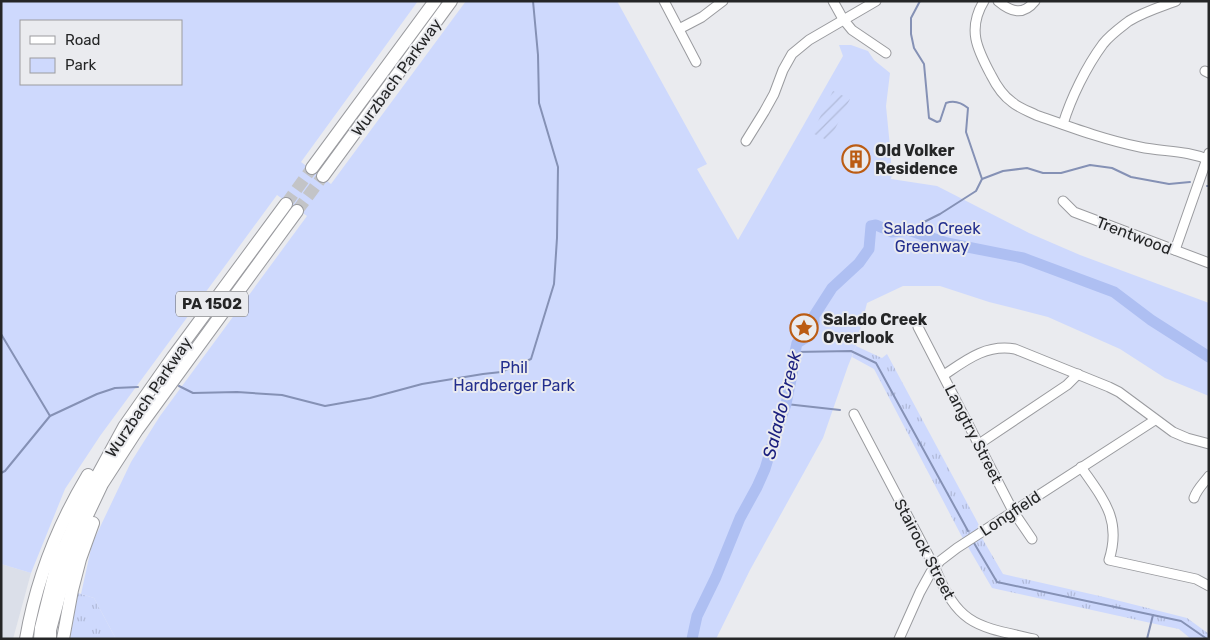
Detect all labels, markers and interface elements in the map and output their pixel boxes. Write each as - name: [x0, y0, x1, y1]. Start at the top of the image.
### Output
- street label: Wurzbach Parkway: [347, 15, 446, 140]
- legend: [20, 20, 182, 85]
- text: Road: [65, 31, 101, 49]
- text: Park: [65, 56, 96, 74]
- place label: Old Volker Residence: [875, 141, 958, 178]
- building icon: Old Volker Residence: [841, 144, 871, 174]
- street label: Trentwood: [1093, 212, 1174, 259]
- park label: Salado Creek Greenway: [884, 219, 981, 256]
- road number: PA 1502: [176, 292, 248, 316]
- place label: Salado Creek Overlook: [823, 310, 928, 347]
- place icon: Salado Creek Overlook: [789, 313, 819, 343]
- street label: Wurzbach Parkway: [101, 334, 196, 461]
- water label: Salado Creek: [758, 348, 806, 461]
- park label: Phil Hardberger Park: [453, 358, 575, 395]
- street label: Langtry Street: [941, 382, 1007, 487]
- street label: Longfield: [976, 487, 1044, 540]
- street label: Stairock Street: [890, 496, 959, 603]

